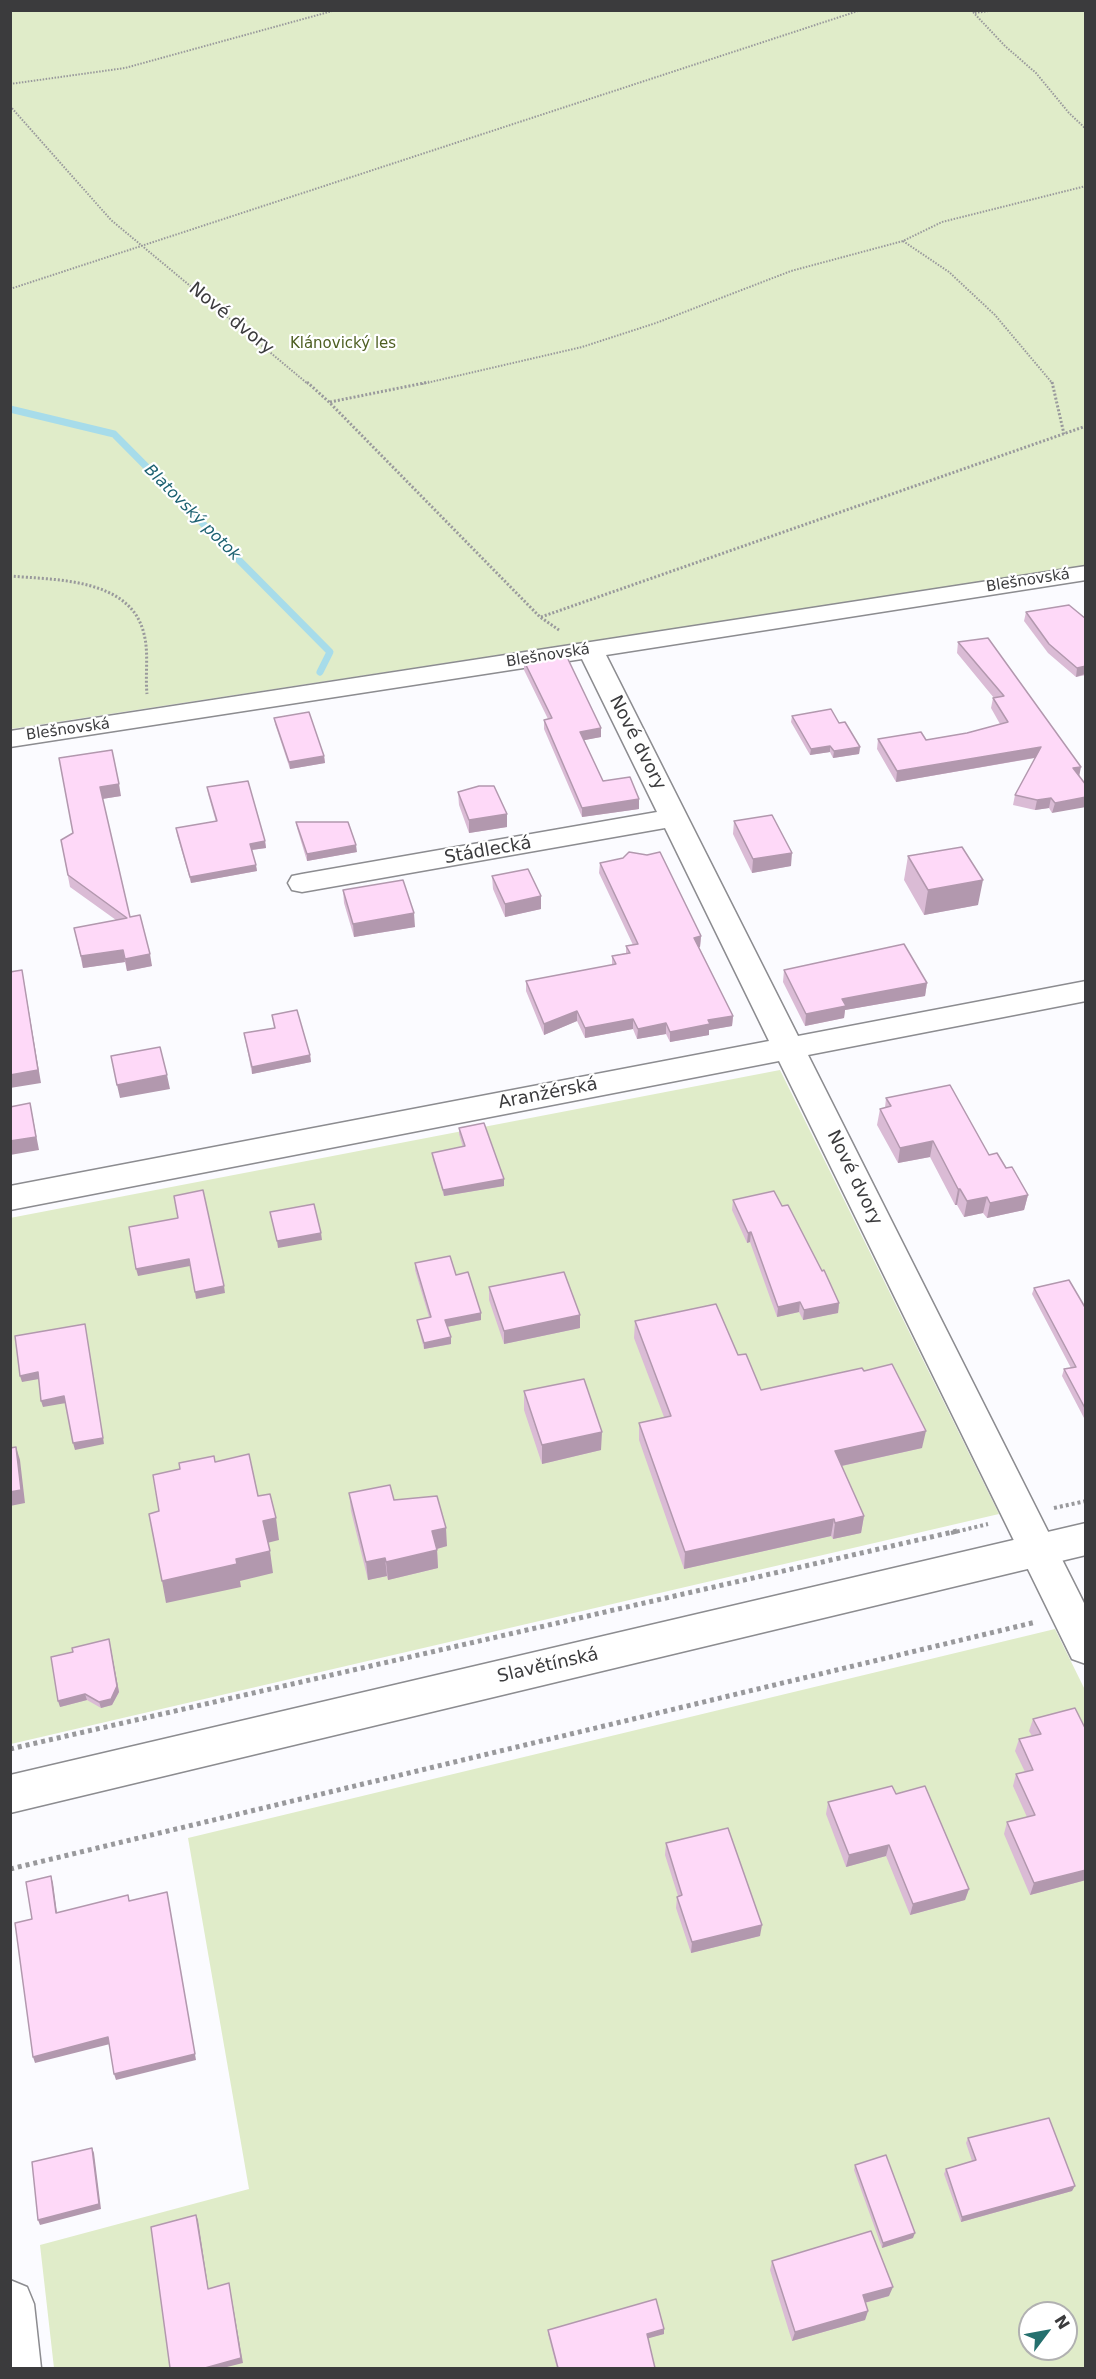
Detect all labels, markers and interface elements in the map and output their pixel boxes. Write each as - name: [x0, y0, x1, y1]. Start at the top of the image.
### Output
- street label: Nové dvory: [184, 278, 278, 360]
- park label: Klánovický les: [290, 335, 396, 353]
- water label: Blatovský potok: [140, 461, 244, 565]
- street label: Blešnovská: [985, 566, 1071, 596]
- street label: Blešnovská: [505, 641, 591, 671]
- street label: Nové dvory: [604, 692, 670, 794]
- street label: Blešnovská: [25, 715, 111, 745]
- street label: Stádlecká: [443, 833, 533, 869]
- street label: Aranžérská: [497, 1074, 599, 1114]
- street label: Nové dvory: [822, 1127, 886, 1229]
- street label: Slavětínská: [495, 1644, 601, 1688]
- north arrow: [1018, 2301, 1078, 2361]
- text: N: [1050, 2312, 1074, 2333]

